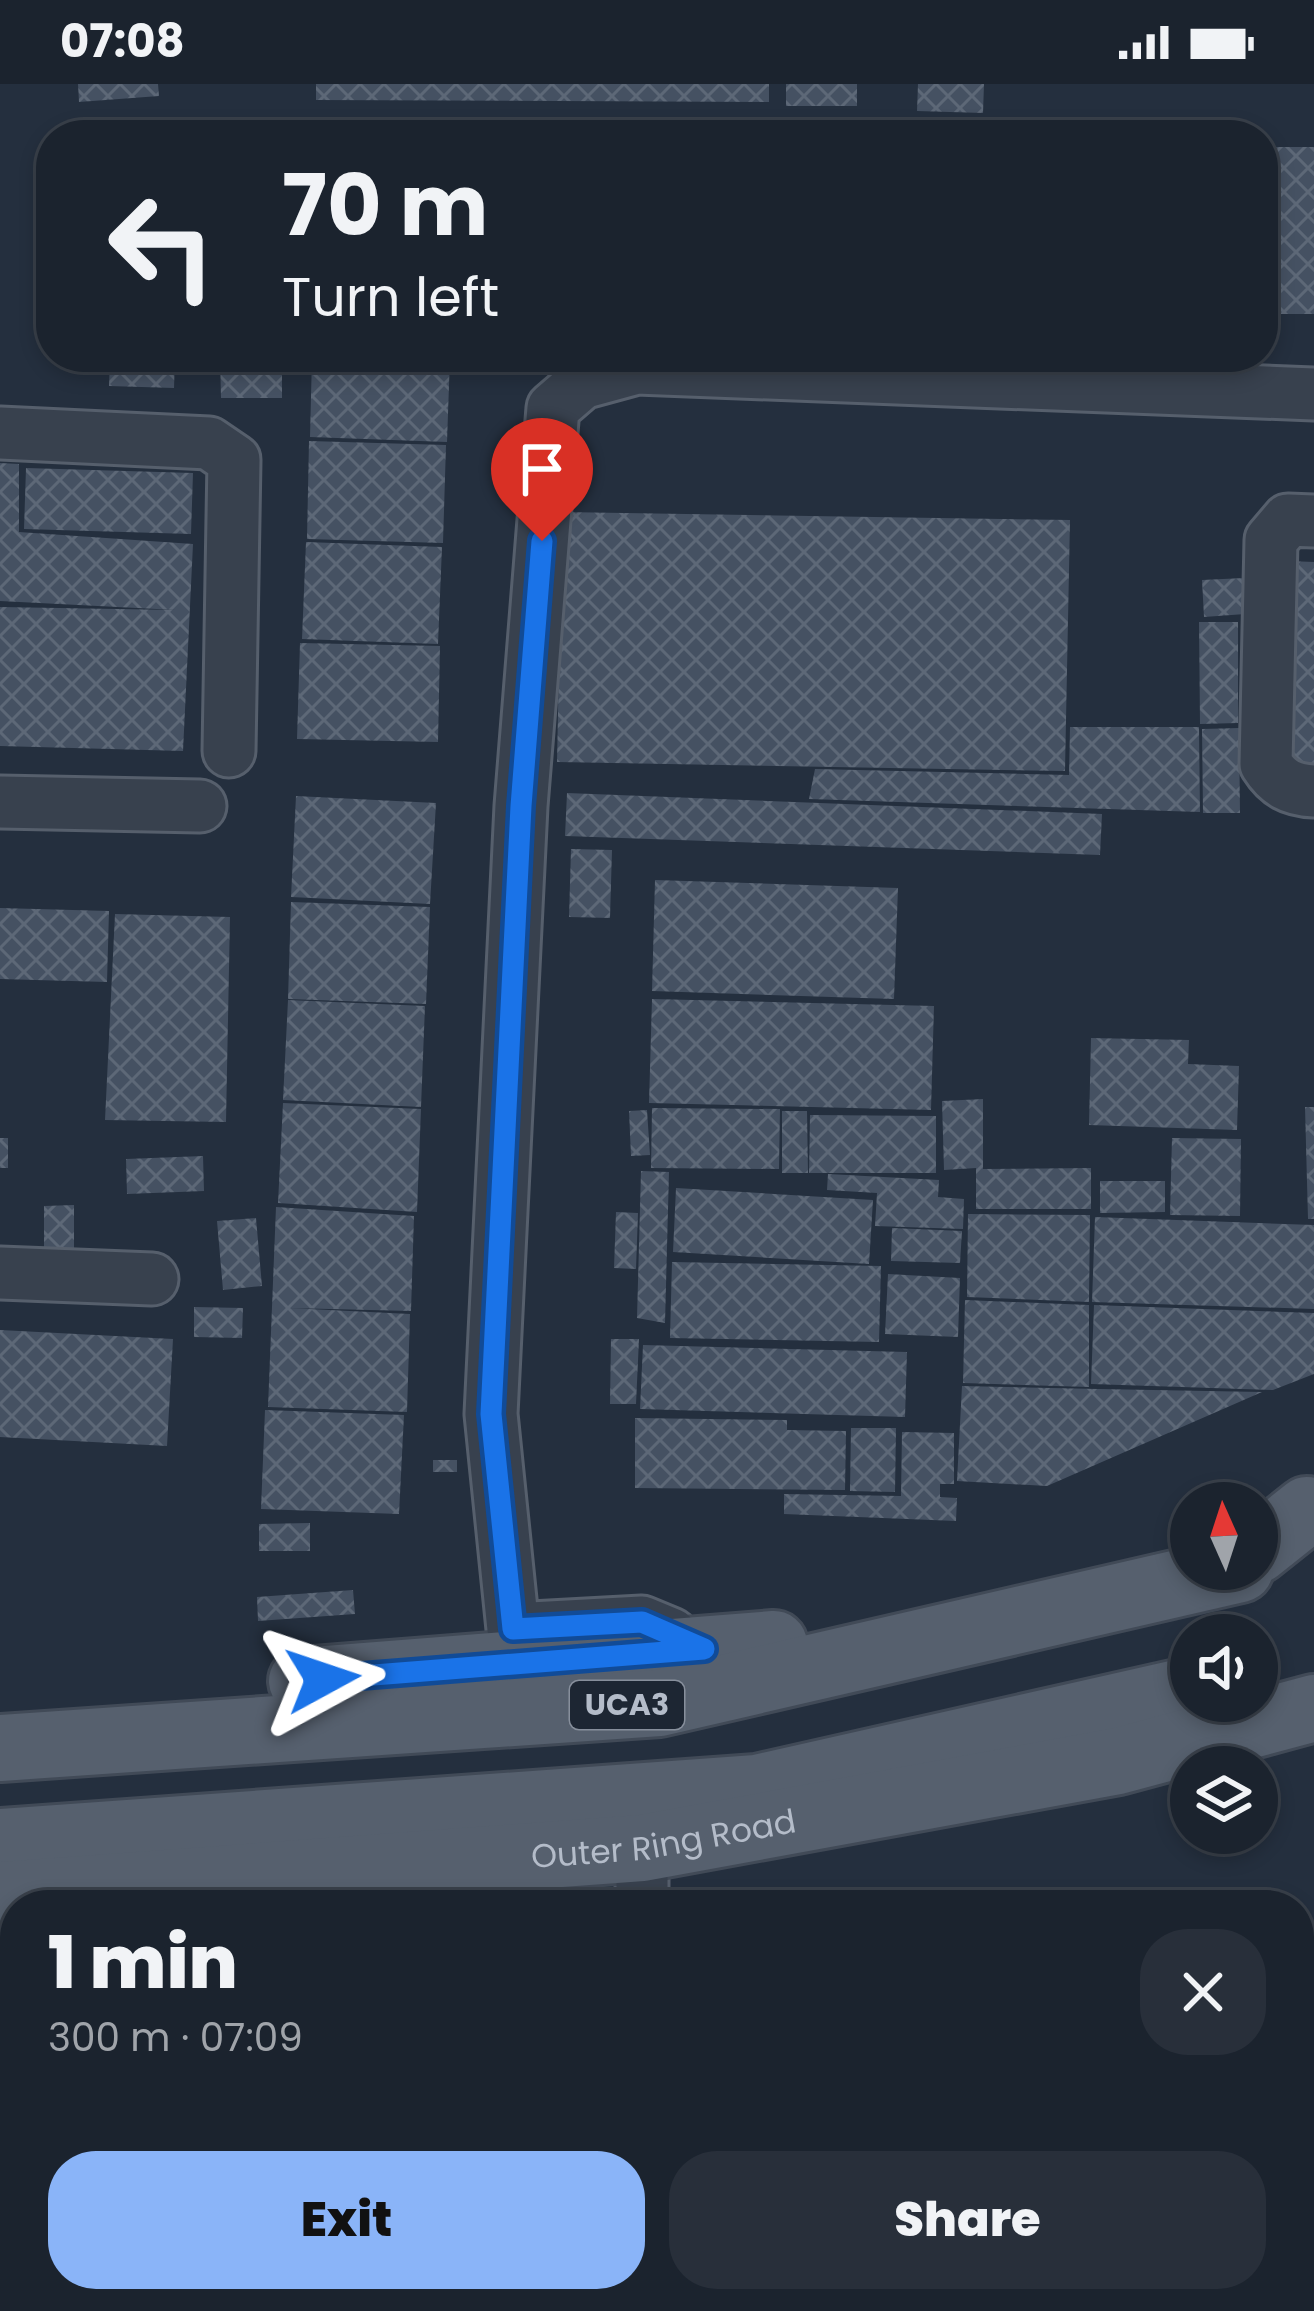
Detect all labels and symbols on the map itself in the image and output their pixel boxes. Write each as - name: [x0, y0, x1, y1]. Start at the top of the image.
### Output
- pin: [491, 418, 593, 541]
- north arrow: [1170, 1482, 1278, 1590]
- position arrow: [260, 1616, 386, 1742]
- road number: UCA3: [570, 1681, 684, 1729]
- street label: Outer Ring Road: [529, 1797, 800, 1880]

